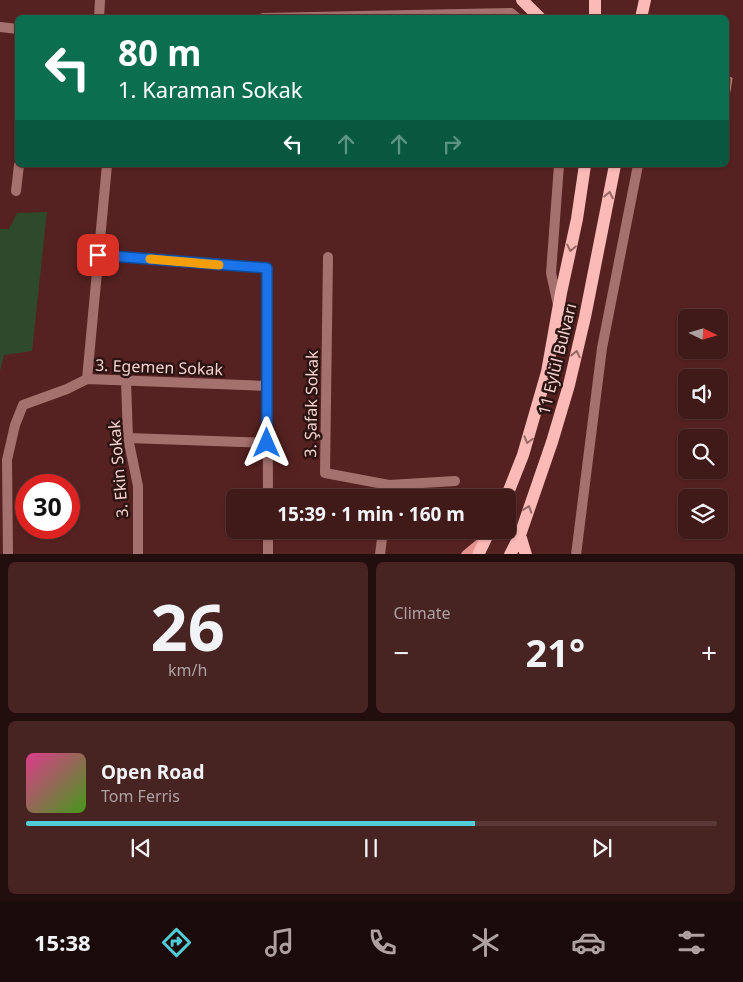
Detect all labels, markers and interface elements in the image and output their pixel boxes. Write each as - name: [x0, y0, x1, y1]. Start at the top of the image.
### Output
- text: 80 m: [118, 29, 201, 76]
- icon: left: [35, 35, 100, 100]
- text: 1. Karaman Sokak: [118, 74, 303, 104]
- icon: left: [279, 130, 307, 158]
- icon: ahead: [332, 130, 360, 158]
- icon: ahead: [385, 130, 413, 158]
- icon: right: [438, 130, 466, 158]
- one-way arrow: [603, 191, 614, 199]
- pin: [77, 234, 119, 276]
- icon: arrive: [84, 241, 112, 269]
- one-way arrow: [566, 243, 576, 252]
- street label: 11 Eylül Bulvarı: [533, 301, 581, 417]
- north arrow: [678, 309, 728, 359]
- map controls: [678, 309, 728, 539]
- street label: 3. Şafak Sokak: [299, 350, 323, 458]
- one-way arrow: [570, 350, 581, 359]
- street label: 3. Egemen Sokak: [95, 354, 224, 380]
- button: sound: [678, 369, 728, 419]
- position arrow: [240, 416, 292, 468]
- street label: 3. Ekin Sokak: [103, 419, 133, 519]
- button: search: [678, 429, 728, 479]
- one-way arrow: [523, 435, 533, 444]
- speed limit sign: 30: [15, 474, 80, 539]
- button: layers: [678, 489, 728, 539]
- text: 15:39 · 1 min · 160 m: [277, 501, 465, 527]
- one-way arrow: [523, 506, 533, 514]
- text: 26: [151, 582, 225, 670]
- text: Climate: [394, 602, 451, 624]
- text: 21°: [525, 626, 585, 678]
- text: −: [394, 633, 410, 671]
- text: +: [701, 633, 717, 671]
- text: km/h: [168, 659, 207, 681]
- text: Open Road: [101, 759, 204, 785]
- text: Tom Ferris: [101, 785, 180, 807]
- icon: previous: [127, 834, 155, 862]
- icon: pause: [357, 834, 385, 862]
- icon: next: [588, 834, 616, 862]
- icon: directions: [159, 925, 194, 960]
- icon: music: [262, 925, 297, 960]
- icon: phone: [365, 925, 400, 960]
- icon: climate: [468, 925, 503, 960]
- icon: car: [571, 925, 606, 960]
- icon: filters: [674, 925, 709, 960]
- text: 15:38: [34, 927, 91, 957]

